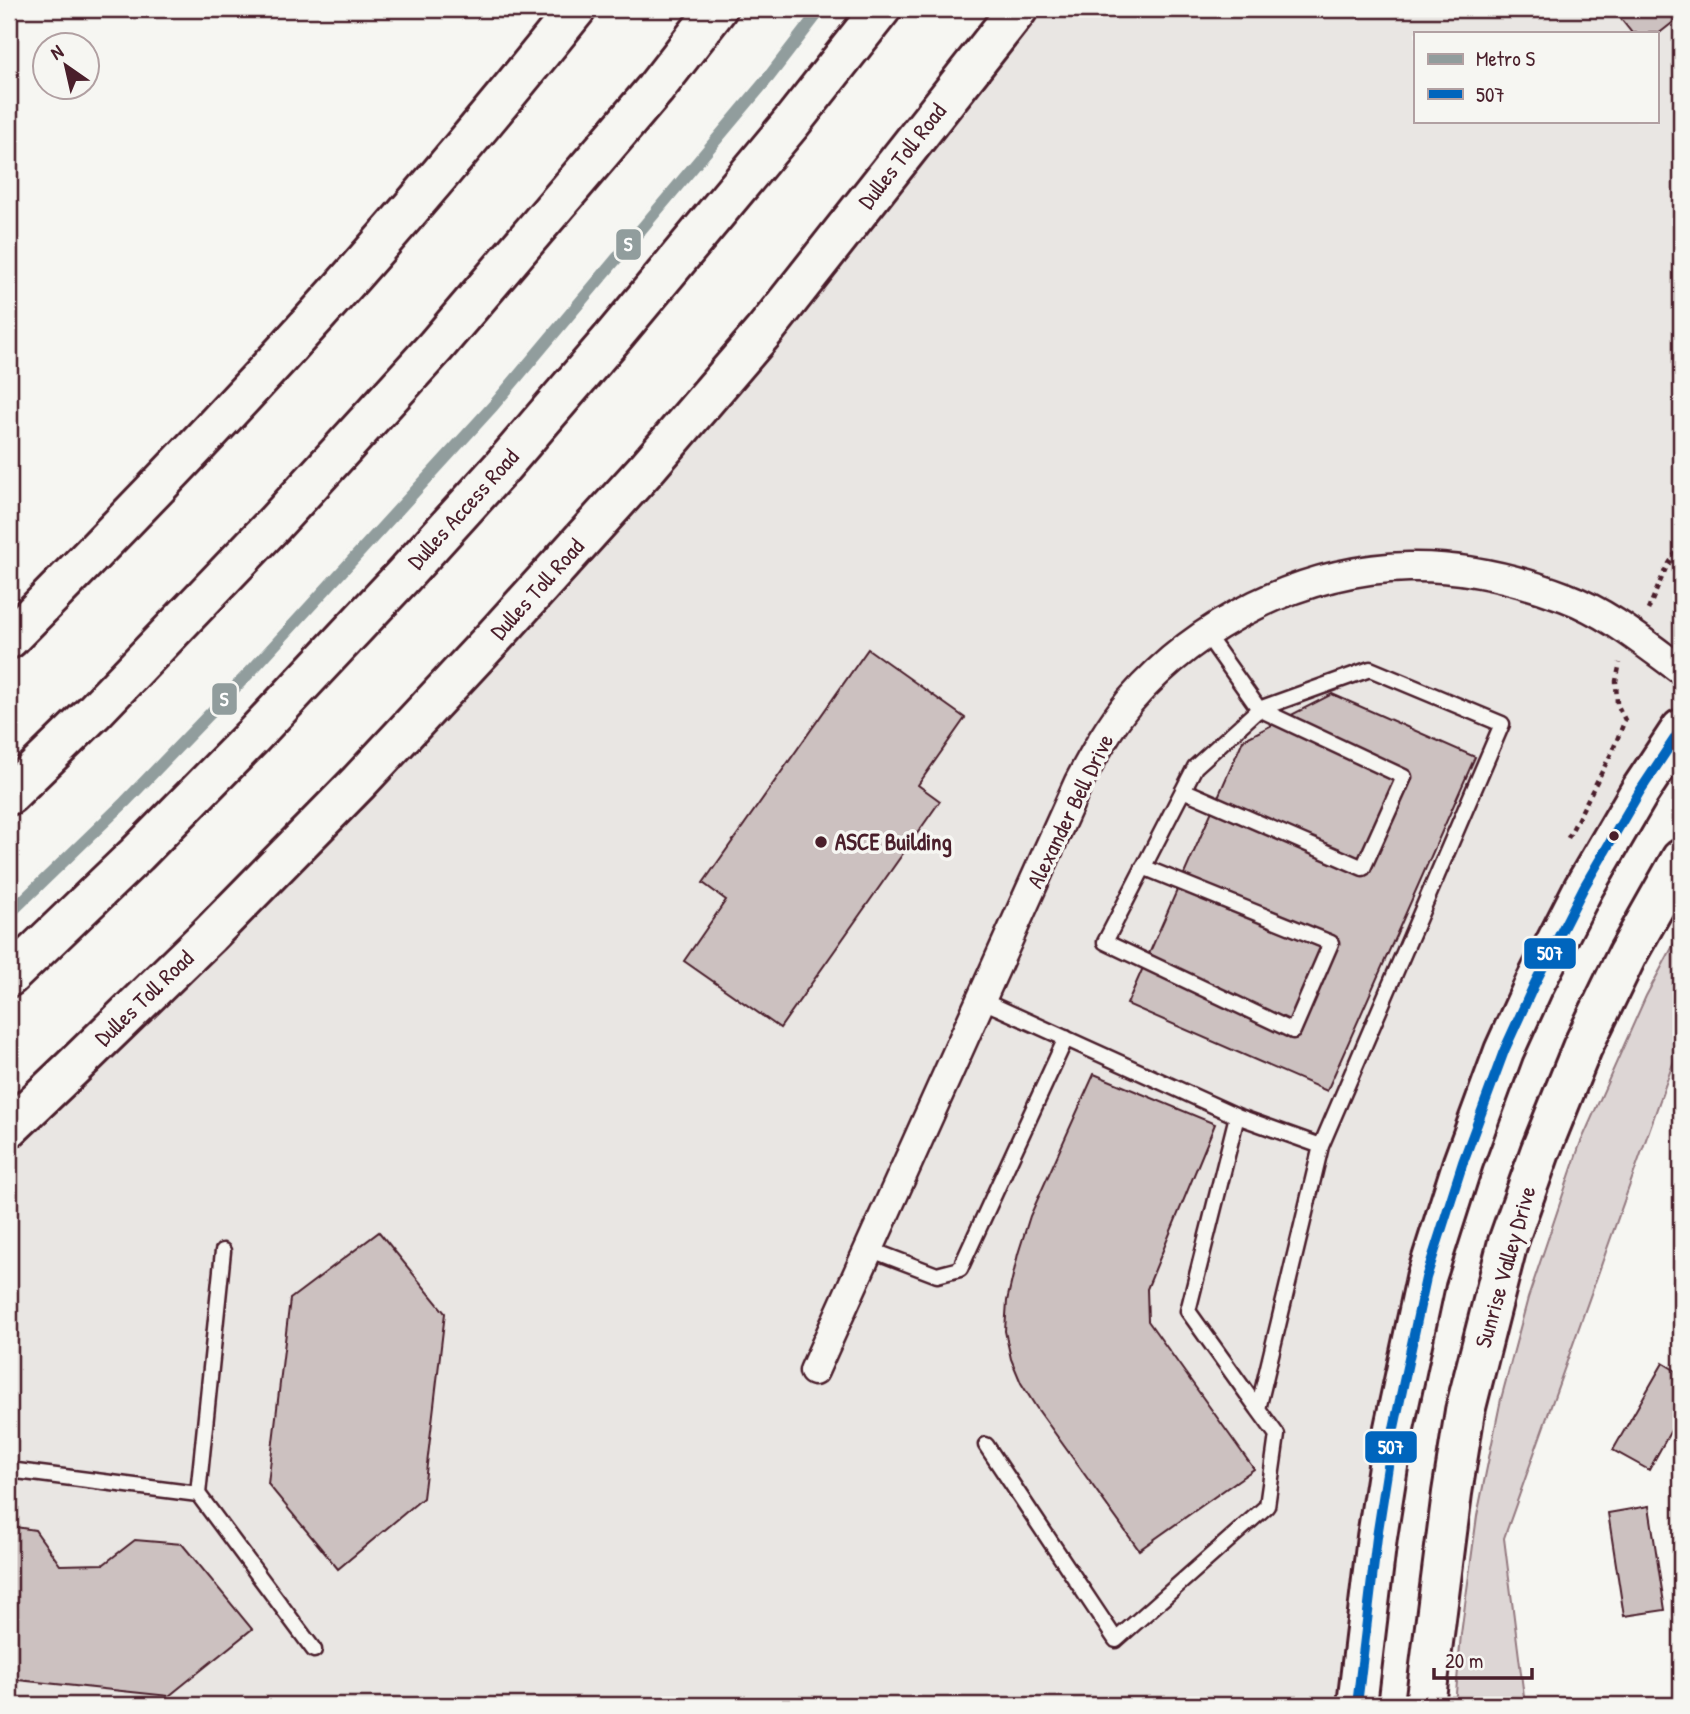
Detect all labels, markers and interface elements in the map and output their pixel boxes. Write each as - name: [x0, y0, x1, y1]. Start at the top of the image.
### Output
- north arrow: [32, 32, 102, 102]
- legend: [1414, 32, 1658, 122]
- text: N: [45, 38, 68, 66]
- text: Metro S: [1476, 44, 1535, 73]
- text: 507: [1476, 80, 1505, 109]
- street label: Dulles Toll Road: [851, 96, 953, 215]
- line badge: S: [615, 228, 642, 261]
- text: S: [624, 231, 633, 257]
- street label: Dulles Access Road: [400, 442, 525, 576]
- street label: Dulles Toll Road: [483, 531, 590, 646]
- line badge: S: [211, 682, 238, 716]
- text: S: [220, 686, 229, 712]
- street label: Alexander Bell Drive: [1019, 729, 1120, 893]
- place label: ASCE Building: [835, 826, 952, 858]
- unlabelled marker: [1607, 829, 1621, 843]
- marker: ASCE Building: [813, 834, 829, 850]
- line badge: 507: [1523, 937, 1577, 970]
- text: 507: [1537, 940, 1563, 966]
- street label: Dulles Toll Road: [87, 943, 200, 1053]
- street label: Sunrise Valley Drive: [1467, 1182, 1542, 1351]
- line badge: 507: [1364, 1430, 1418, 1464]
- text: 507: [1378, 1434, 1404, 1460]
- scale bar: [1434, 1637, 1532, 1681]
- text: 20 m: [1445, 1646, 1483, 1675]

